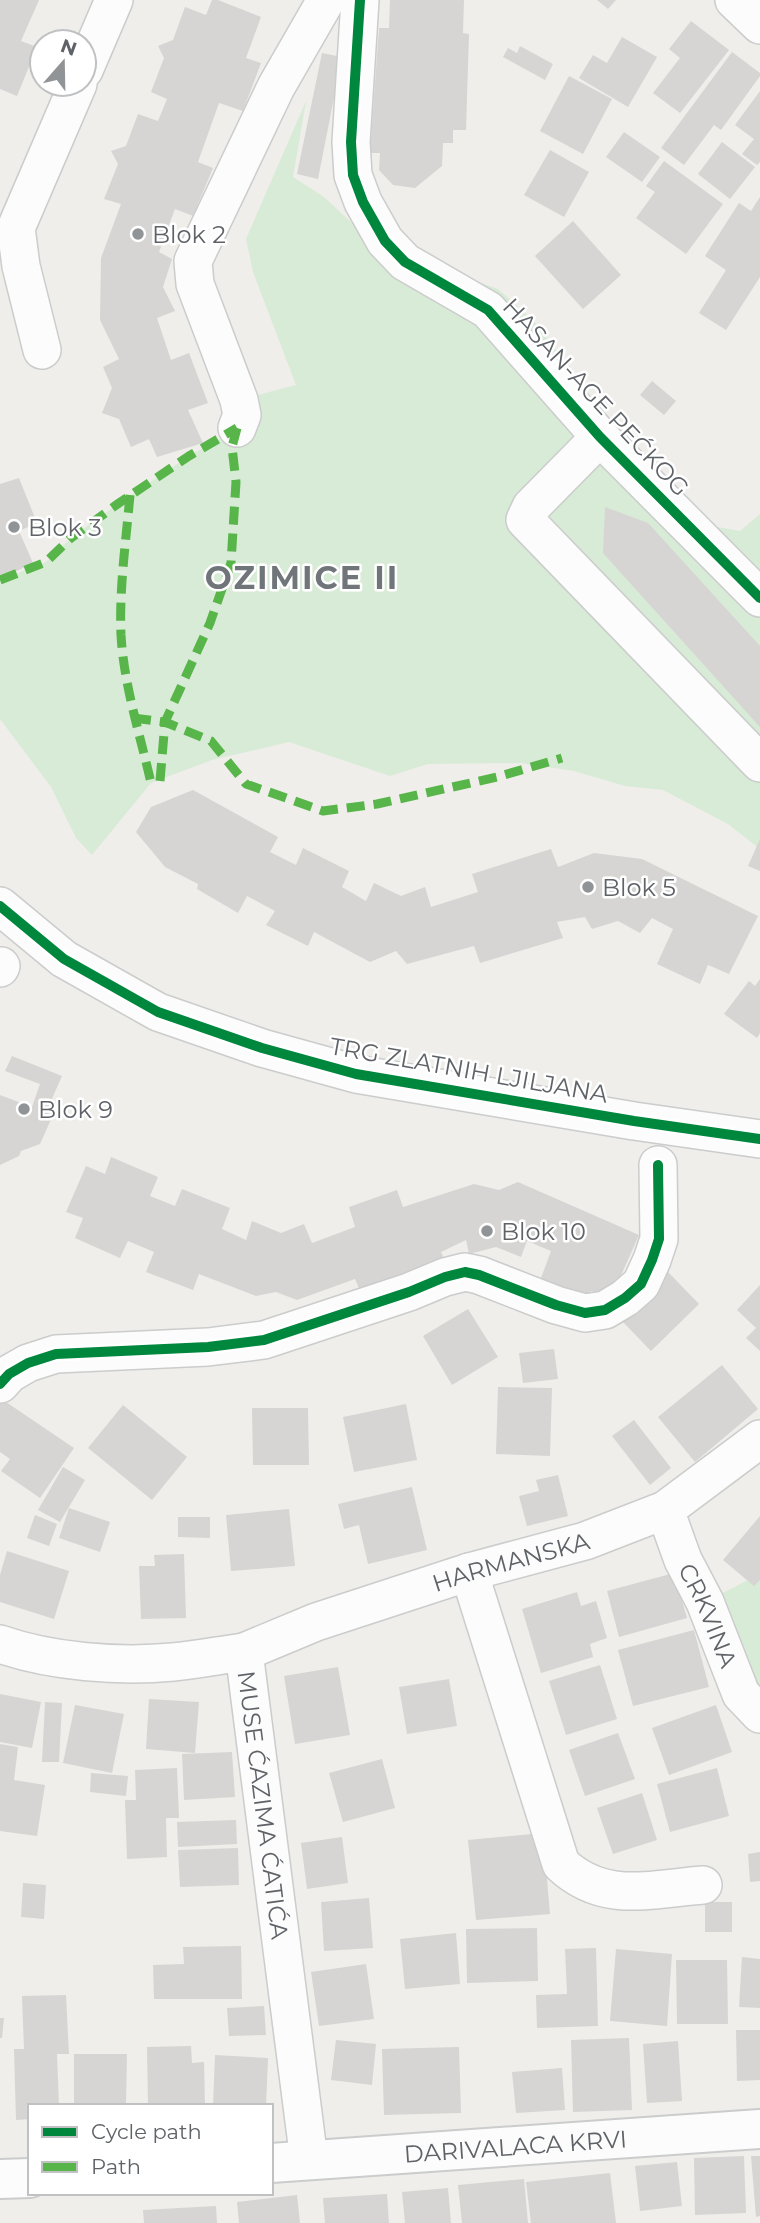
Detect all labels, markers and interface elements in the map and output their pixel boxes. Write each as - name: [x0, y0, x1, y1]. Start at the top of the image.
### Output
- north arrow: [28, 28, 98, 98]
- text: N: [57, 34, 80, 61]
- place label: Blok 2: [152, 220, 226, 249]
- marker: Blok 2: [130, 226, 146, 242]
- street label: HASAN-AGE PEĆKOG: [497, 292, 695, 502]
- place label: Blok 3: [28, 513, 102, 542]
- marker: Blok 3: [6, 519, 22, 535]
- district label: OZIMICE II: [205, 558, 399, 597]
- place label: Blok 5: [602, 873, 676, 902]
- marker: Blok 5: [580, 879, 596, 895]
- street label: TRG ZLATNIH LJILJANA: [328, 1031, 611, 1109]
- place label: Blok 9: [38, 1095, 113, 1124]
- marker: Blok 9: [16, 1101, 32, 1117]
- place label: Blok 10: [501, 1217, 586, 1246]
- marker: Blok 10: [479, 1223, 495, 1239]
- street label: HARMANSKA: [428, 1526, 593, 1598]
- street label: CRKVINA: [673, 1558, 744, 1672]
- street label: MUSE ĆAZIMA ĆATIĆA: [232, 1669, 295, 1942]
- legend: [28, 2104, 273, 2195]
- text: Cycle path: [91, 2119, 202, 2144]
- street label: DARIVALACA KRVI: [403, 2124, 628, 2168]
- text: Path: [91, 2154, 141, 2179]

